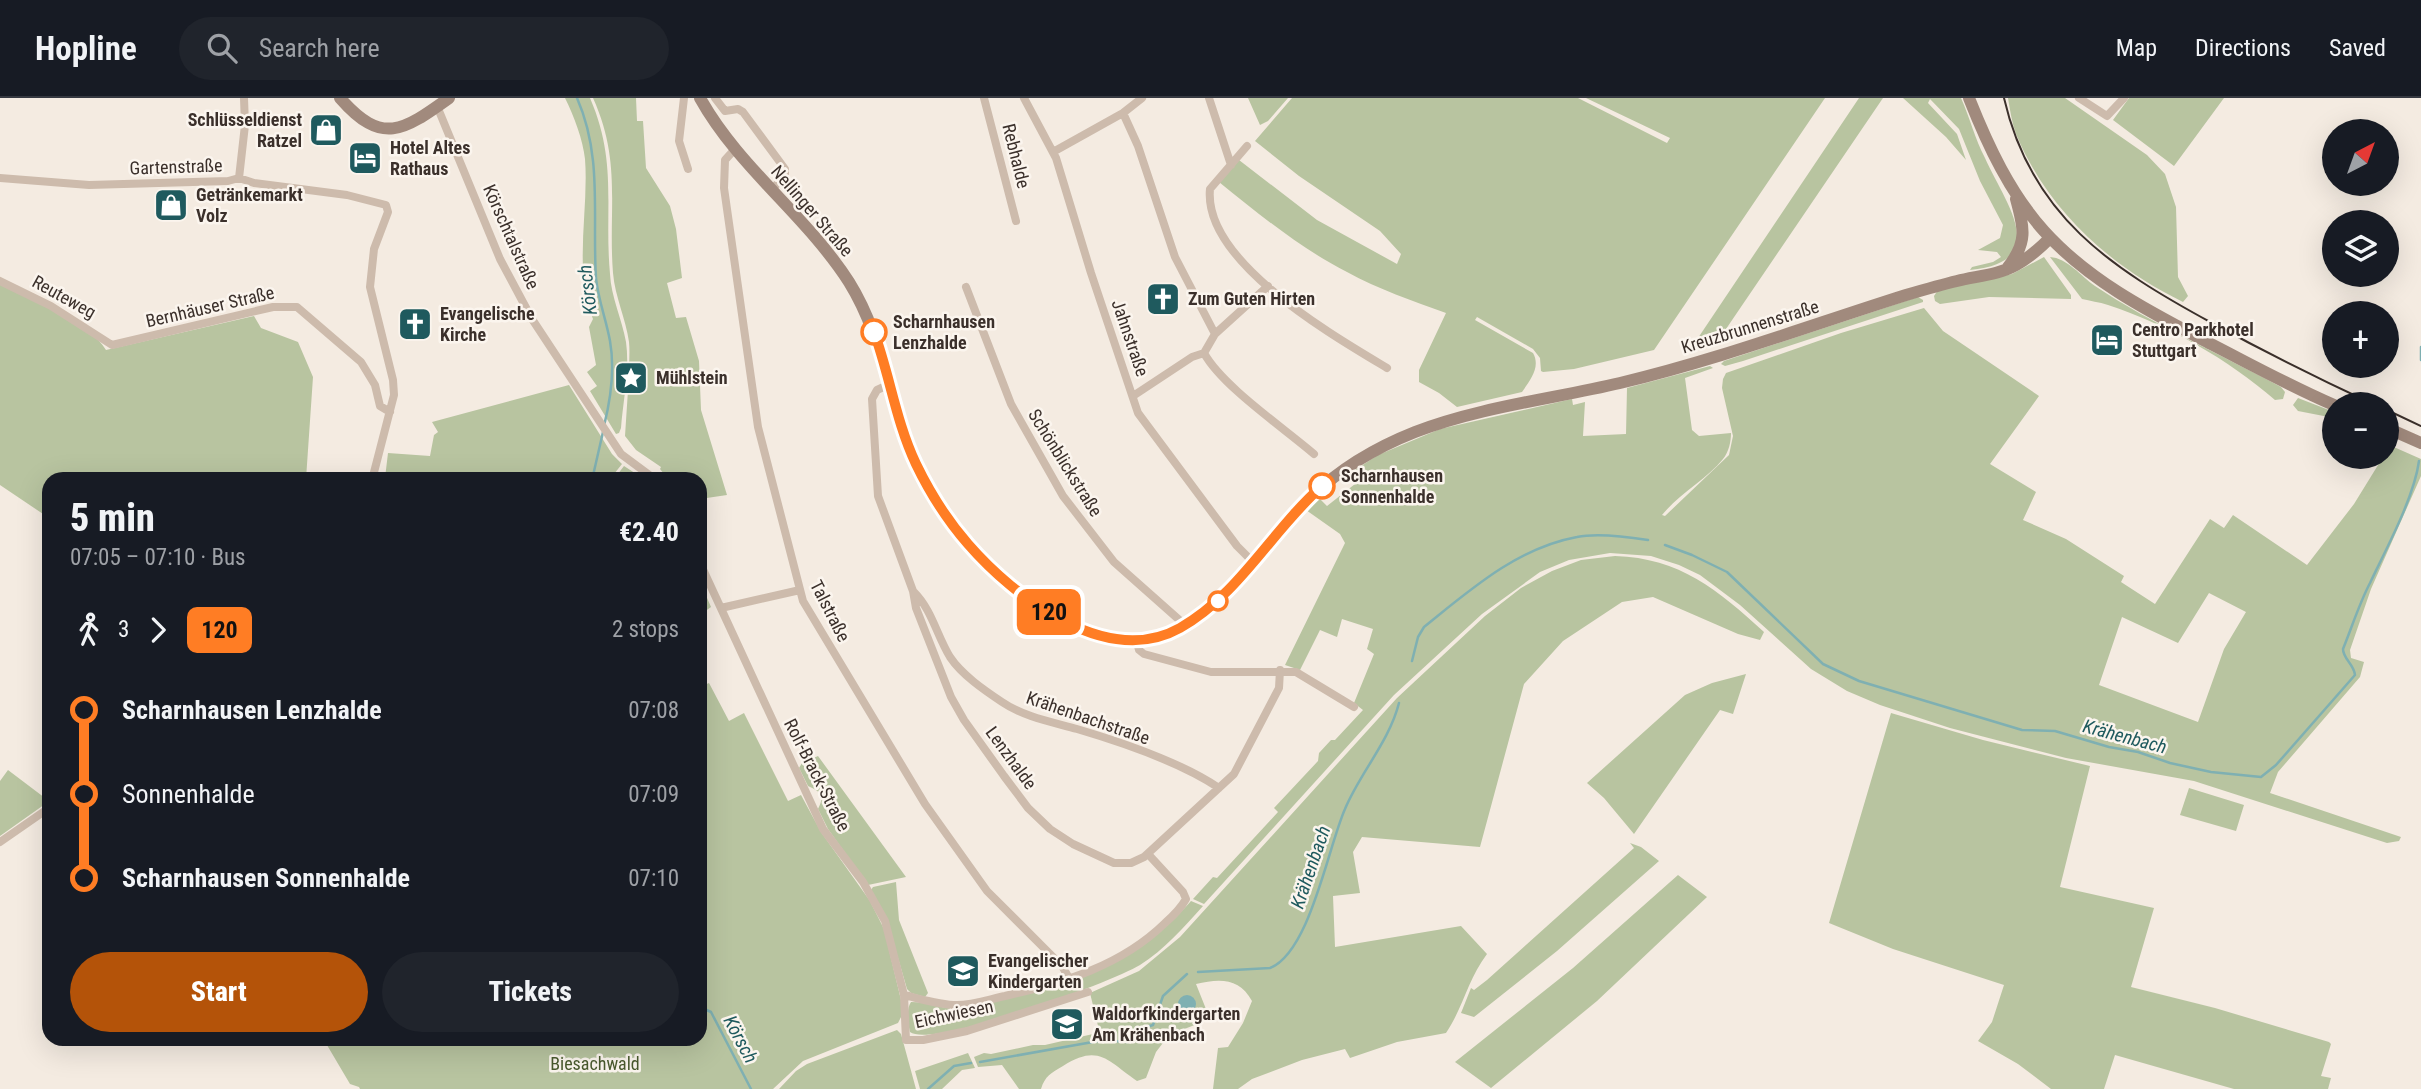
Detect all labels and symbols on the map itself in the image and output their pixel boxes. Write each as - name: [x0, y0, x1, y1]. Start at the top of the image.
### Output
- place label: Schlüsseldienst Ratzel: [188, 109, 302, 151]
- shop icon: Schlüsseldienst Ratzel: [307, 111, 345, 149]
- north arrow: [2322, 119, 2399, 196]
- street label: Rebhalde: [998, 121, 1035, 190]
- place label: Hotel Altes Rathaus: [390, 137, 470, 179]
- hotel icon: Hotel Altes Rathaus: [346, 139, 384, 177]
- street label: Gartenstraße: [129, 154, 223, 179]
- street label: Nellinger Straße: [767, 161, 858, 261]
- street label: Körschtalstraße: [479, 181, 544, 292]
- place label: Getränkemarkt Volz: [196, 184, 303, 226]
- shop icon: Getränkemarkt Volz: [152, 186, 190, 224]
- water label: Körsch: [573, 263, 602, 316]
- street label: Reuteweg: [29, 271, 100, 323]
- church icon: Zum Guten Hirten: [1144, 280, 1182, 318]
- street label: Bernhäuser Straße: [144, 282, 276, 331]
- place label: Zum Guten Hirten: [1188, 288, 1315, 309]
- street label: Kreuzbrunnenstraße: [1678, 296, 1821, 357]
- street label: Jahnstraße: [1108, 297, 1153, 379]
- place label: Evangelische Kirche: [440, 303, 535, 345]
- church icon: Evangelische Kirche: [396, 305, 434, 343]
- place label: Scharnhausen Lenzhalde: [893, 311, 995, 353]
- marker: Scharnhausen Lenzhalde: [861, 319, 887, 345]
- place label: Centro Parkhotel Stuttgart: [2132, 319, 2254, 361]
- hotel icon: Centro Parkhotel Stuttgart: [2088, 321, 2126, 359]
- place icon: Mühlstein: [612, 359, 650, 397]
- place label: Mühlstein: [656, 367, 728, 388]
- street label: Schönblickstraße: [1024, 405, 1107, 520]
- place label: Scharnhausen Sonnenhalde: [1341, 465, 1443, 507]
- marker: Scharnhausen Sonnenhalde: [1309, 473, 1335, 499]
- street label: Talstraße: [806, 576, 855, 645]
- line badge: 120: [1009, 589, 1089, 635]
- unlabelled marker: [1208, 591, 1228, 611]
- street label: Krähenbachstraße: [1024, 687, 1153, 748]
- water label: Krähenbach: [2080, 714, 2169, 759]
- street label: Rolf-Brack-Straße: [780, 715, 855, 835]
- street label: Lenzhalde: [982, 722, 1041, 793]
- water label: Krähenbach: [1286, 823, 1335, 912]
- place label: Evangelischer Kindergarten: [988, 950, 1089, 992]
- school or university icon: Evangelischer Kindergarten: [944, 952, 982, 990]
- street label: Eichwiesen: [913, 995, 995, 1032]
- place label: Waldorfkindergarten Am Krähenbach: [1092, 1003, 1240, 1045]
- school or university icon: Waldorfkindergarten Am Krähenbach: [1048, 1005, 1086, 1043]
- water label: Körsch: [719, 1012, 763, 1067]
- park label: Biesachwald: [550, 1053, 640, 1074]

